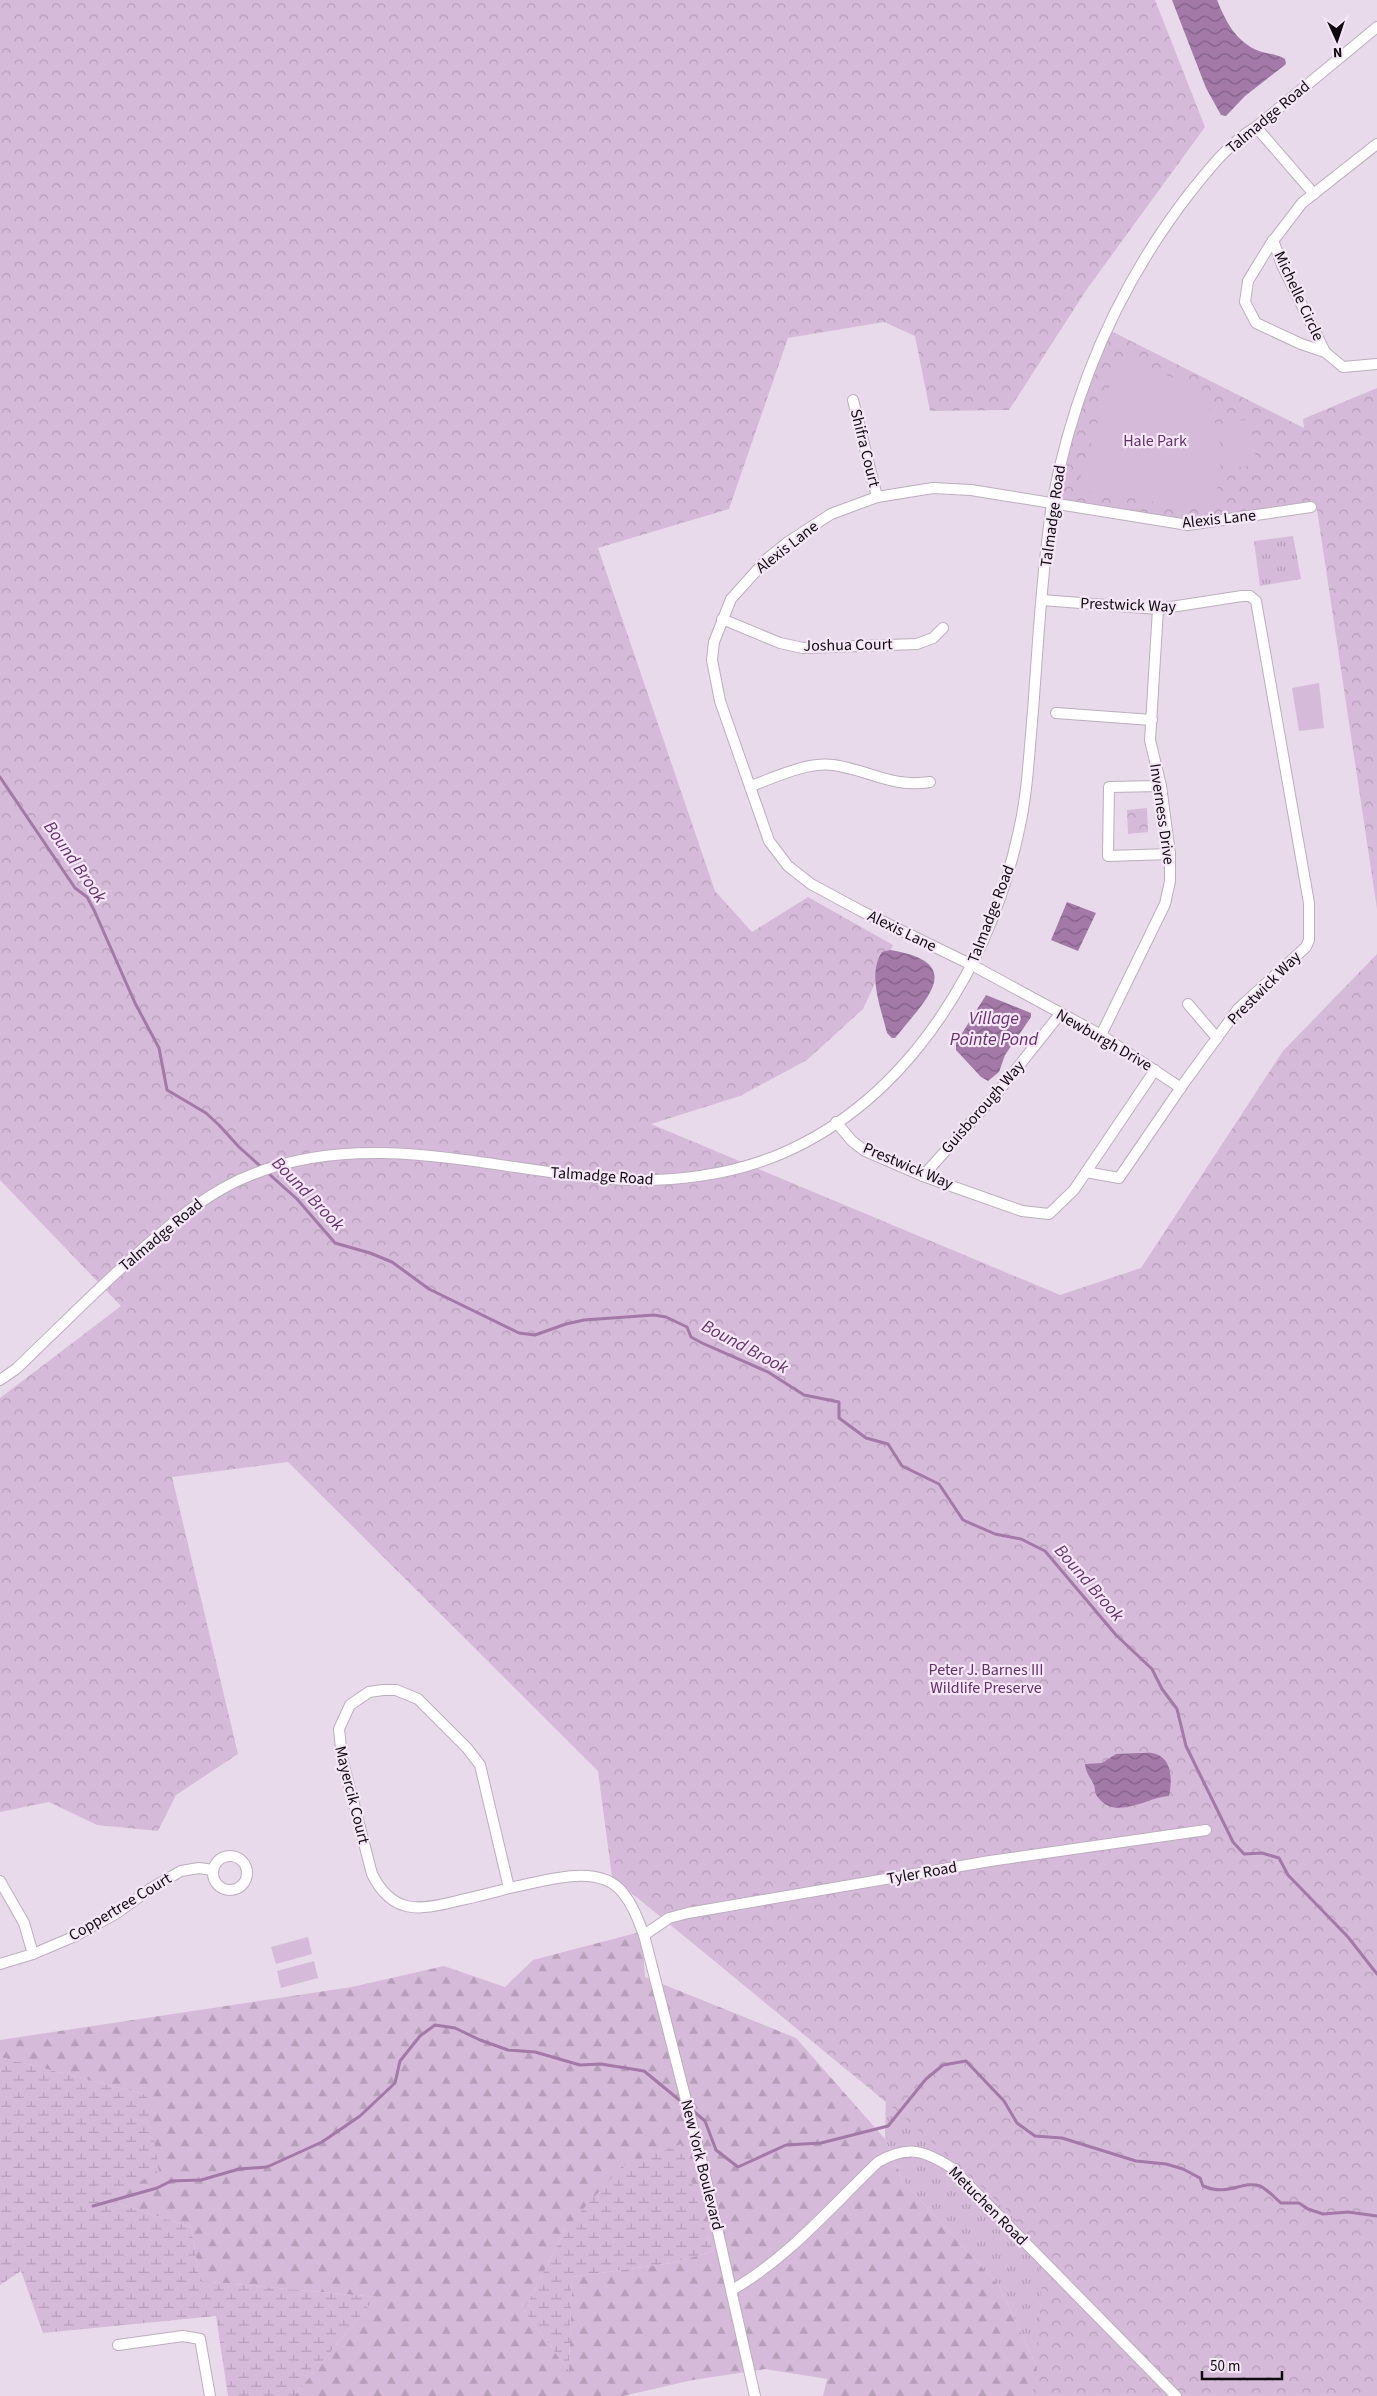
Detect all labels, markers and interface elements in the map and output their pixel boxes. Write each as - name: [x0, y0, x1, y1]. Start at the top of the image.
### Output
- north arrow: [1312, 15, 1362, 65]
- text: N: [1332, 42, 1343, 62]
- street label: Talmadge Road: [1221, 75, 1315, 159]
- street label: Michelle Circle: [1269, 248, 1329, 344]
- street label: Shifra Court: [845, 407, 885, 490]
- park label: Hale Park: [1123, 430, 1187, 452]
- street label: Talmadge Road: [1035, 463, 1071, 569]
- street label: Alexis Lane: [1181, 504, 1257, 534]
- street label: Alexis Lane: [751, 515, 823, 578]
- street label: Prestwick Way: [1080, 592, 1177, 618]
- street label: Joshua Court: [803, 633, 893, 657]
- street label: Inverness Drive: [1144, 762, 1180, 866]
- water label: Bound Brook: [38, 816, 113, 908]
- street label: Talmadge Road: [962, 862, 1020, 966]
- street label: Alexis Lane: [864, 905, 940, 957]
- street label: Prestwick Way: [1222, 946, 1306, 1030]
- street label: Newburgh Drive: [1052, 1004, 1156, 1076]
- water label: Village Pointe Pond: [950, 1006, 1039, 1052]
- street label: Guisborough Way: [936, 1055, 1030, 1158]
- street label: Prestwick Way: [860, 1137, 957, 1195]
- water label: Bound Brook: [266, 1151, 350, 1237]
- street label: Talmadge Road: [550, 1161, 654, 1191]
- street label: Talmadge Road: [114, 1193, 208, 1277]
- water label: Bound Brook: [697, 1314, 793, 1381]
- water label: Bound Brook: [1048, 1539, 1130, 1627]
- park label: Peter J. Barnes III Wildlife Preserve: [928, 1659, 1044, 1699]
- street label: Mayercik Court: [329, 1744, 375, 1847]
- street label: Tyler Road: [885, 1856, 959, 1890]
- street label: Coppertree Court: [64, 1867, 176, 1946]
- street label: New York Boulevard: [675, 2097, 729, 2233]
- street label: Metuchen Road: [944, 2162, 1032, 2250]
- scale bar: [1202, 2348, 1282, 2380]
- text: 50 m: [1210, 2356, 1240, 2377]

